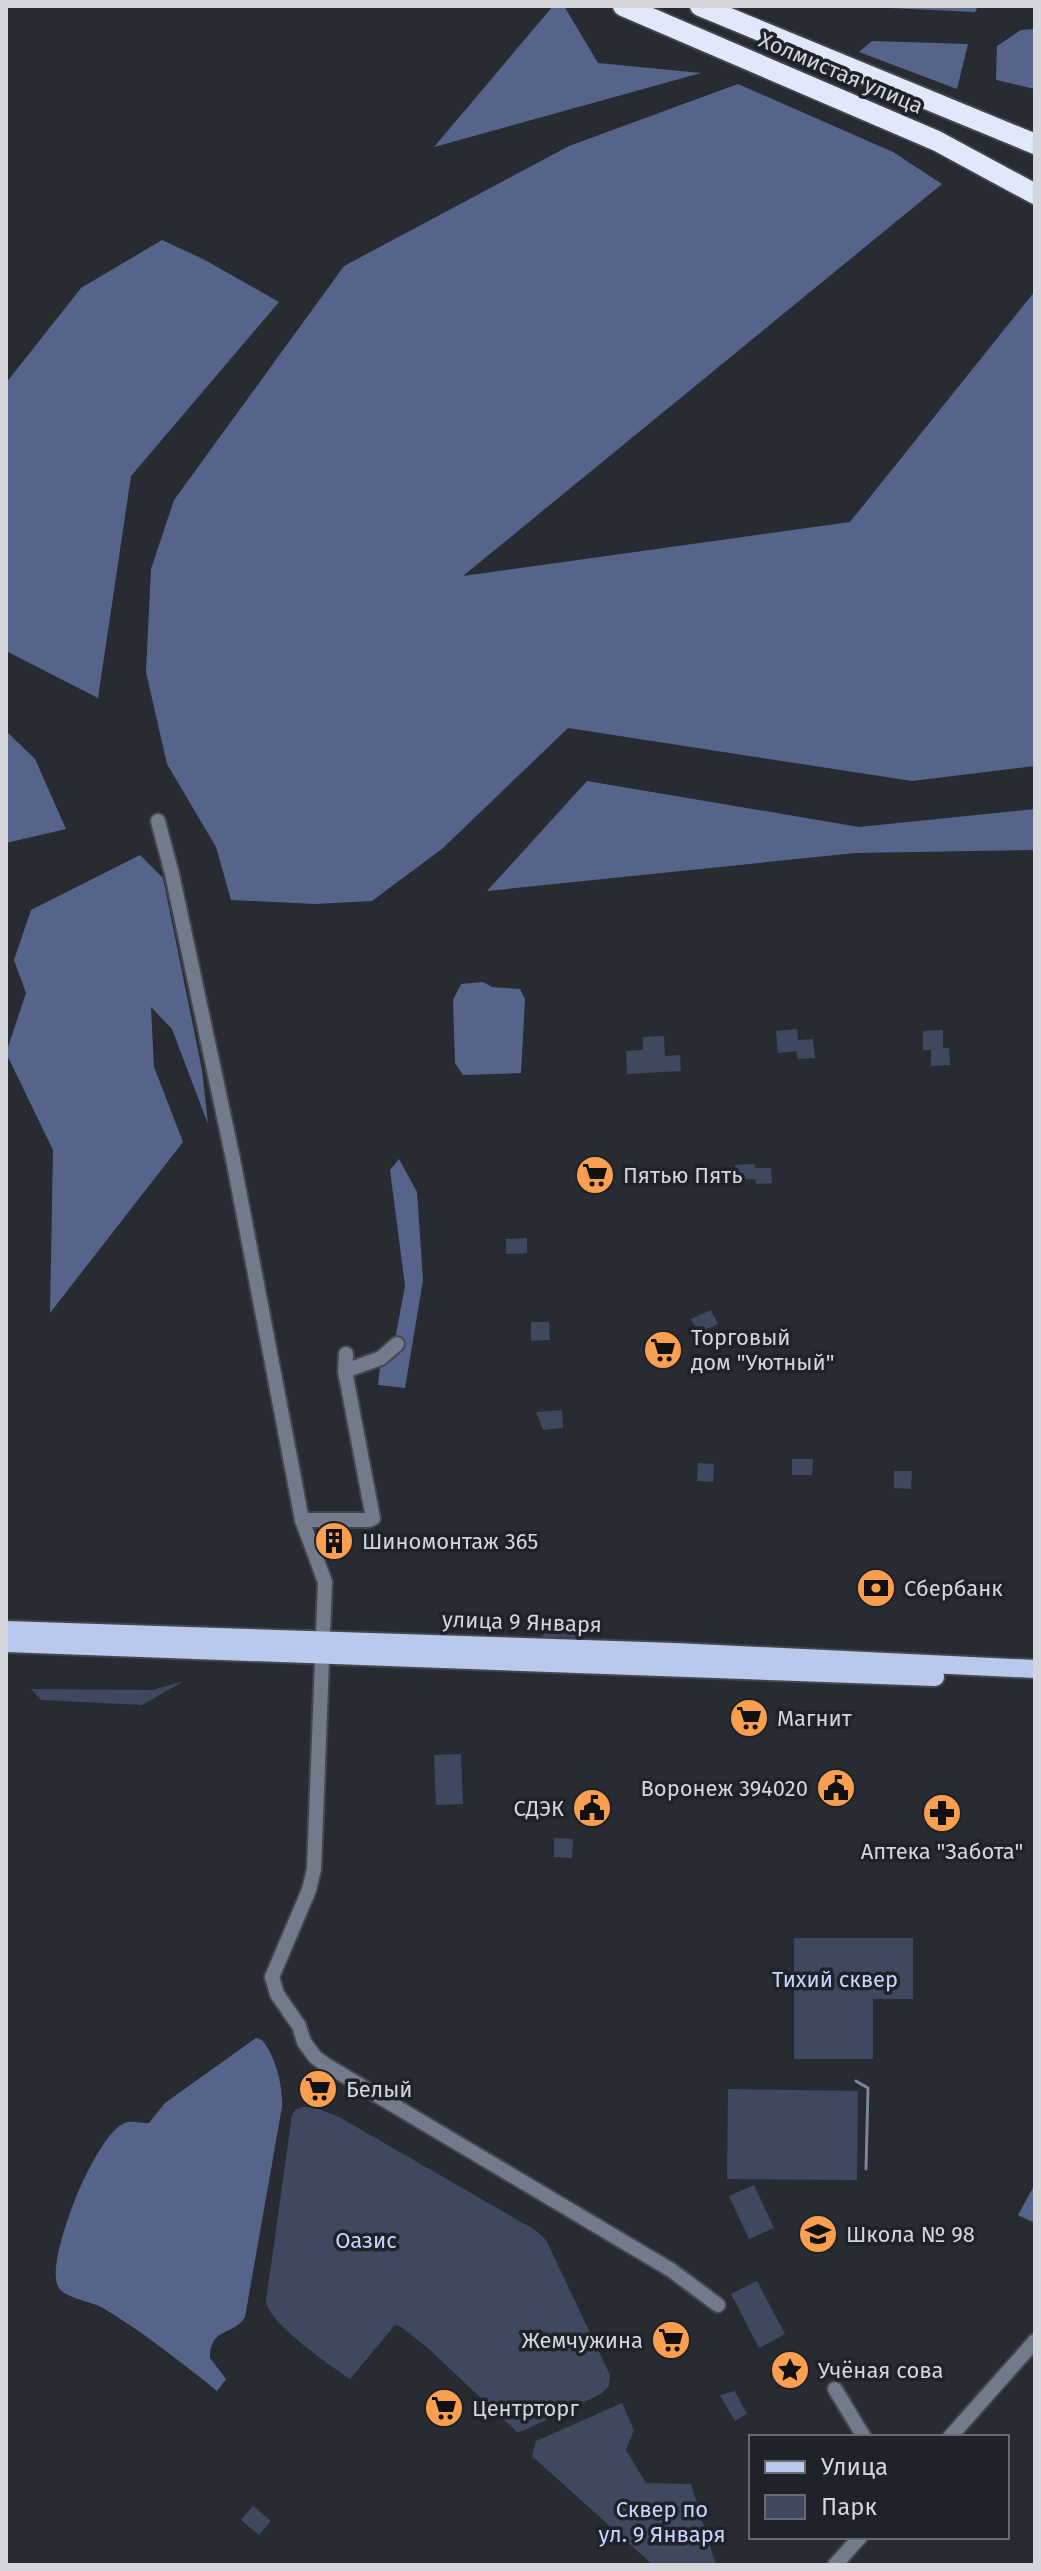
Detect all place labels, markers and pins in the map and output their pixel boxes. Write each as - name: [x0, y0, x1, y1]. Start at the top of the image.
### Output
- supermarket icon: Пятью Пять: [574, 1154, 616, 1196]
- place label: Пятью Пять: [623, 1162, 743, 1189]
- place label: Торговый дом "Уютный": [691, 1324, 835, 1376]
- supermarket icon: Торговый дом "Уютный": [642, 1329, 684, 1371]
- building icon: Шиномонтаж 365: [313, 1520, 355, 1562]
- place label: Шиномонтаж 365: [362, 1528, 538, 1555]
- bank icon: Сбербанк: [855, 1567, 897, 1609]
- place label: Сбербанк: [904, 1575, 1003, 1602]
- supermarket icon: Магнит: [728, 1697, 770, 1739]
- place label: Магнит: [777, 1705, 852, 1732]
- public building icon: Воронеж 394020: [815, 1767, 857, 1809]
- place label: Воронеж 394020: [640, 1775, 808, 1802]
- public building icon: СДЭК: [571, 1787, 613, 1829]
- pharmacy icon: Аптека "Забота": [921, 1792, 963, 1834]
- place label: СДЭК: [513, 1795, 564, 1822]
- place label: Аптека "Забота": [861, 1838, 1023, 1865]
- supermarket icon: Белый: [297, 2068, 339, 2110]
- place label: Белый: [346, 2076, 413, 2103]
- school or university icon: Школа № 98: [797, 2213, 839, 2255]
- place label: Школа № 98: [846, 2221, 975, 2248]
- supermarket icon: Жемчужина: [650, 2319, 692, 2361]
- place label: Жемчужина: [522, 2327, 643, 2354]
- place icon: Учёная сова: [769, 2349, 811, 2391]
- place label: Учёная сова: [818, 2357, 943, 2384]
- supermarket icon: Центрторг: [423, 2387, 465, 2429]
- place label: Центрторг: [472, 2395, 579, 2422]

